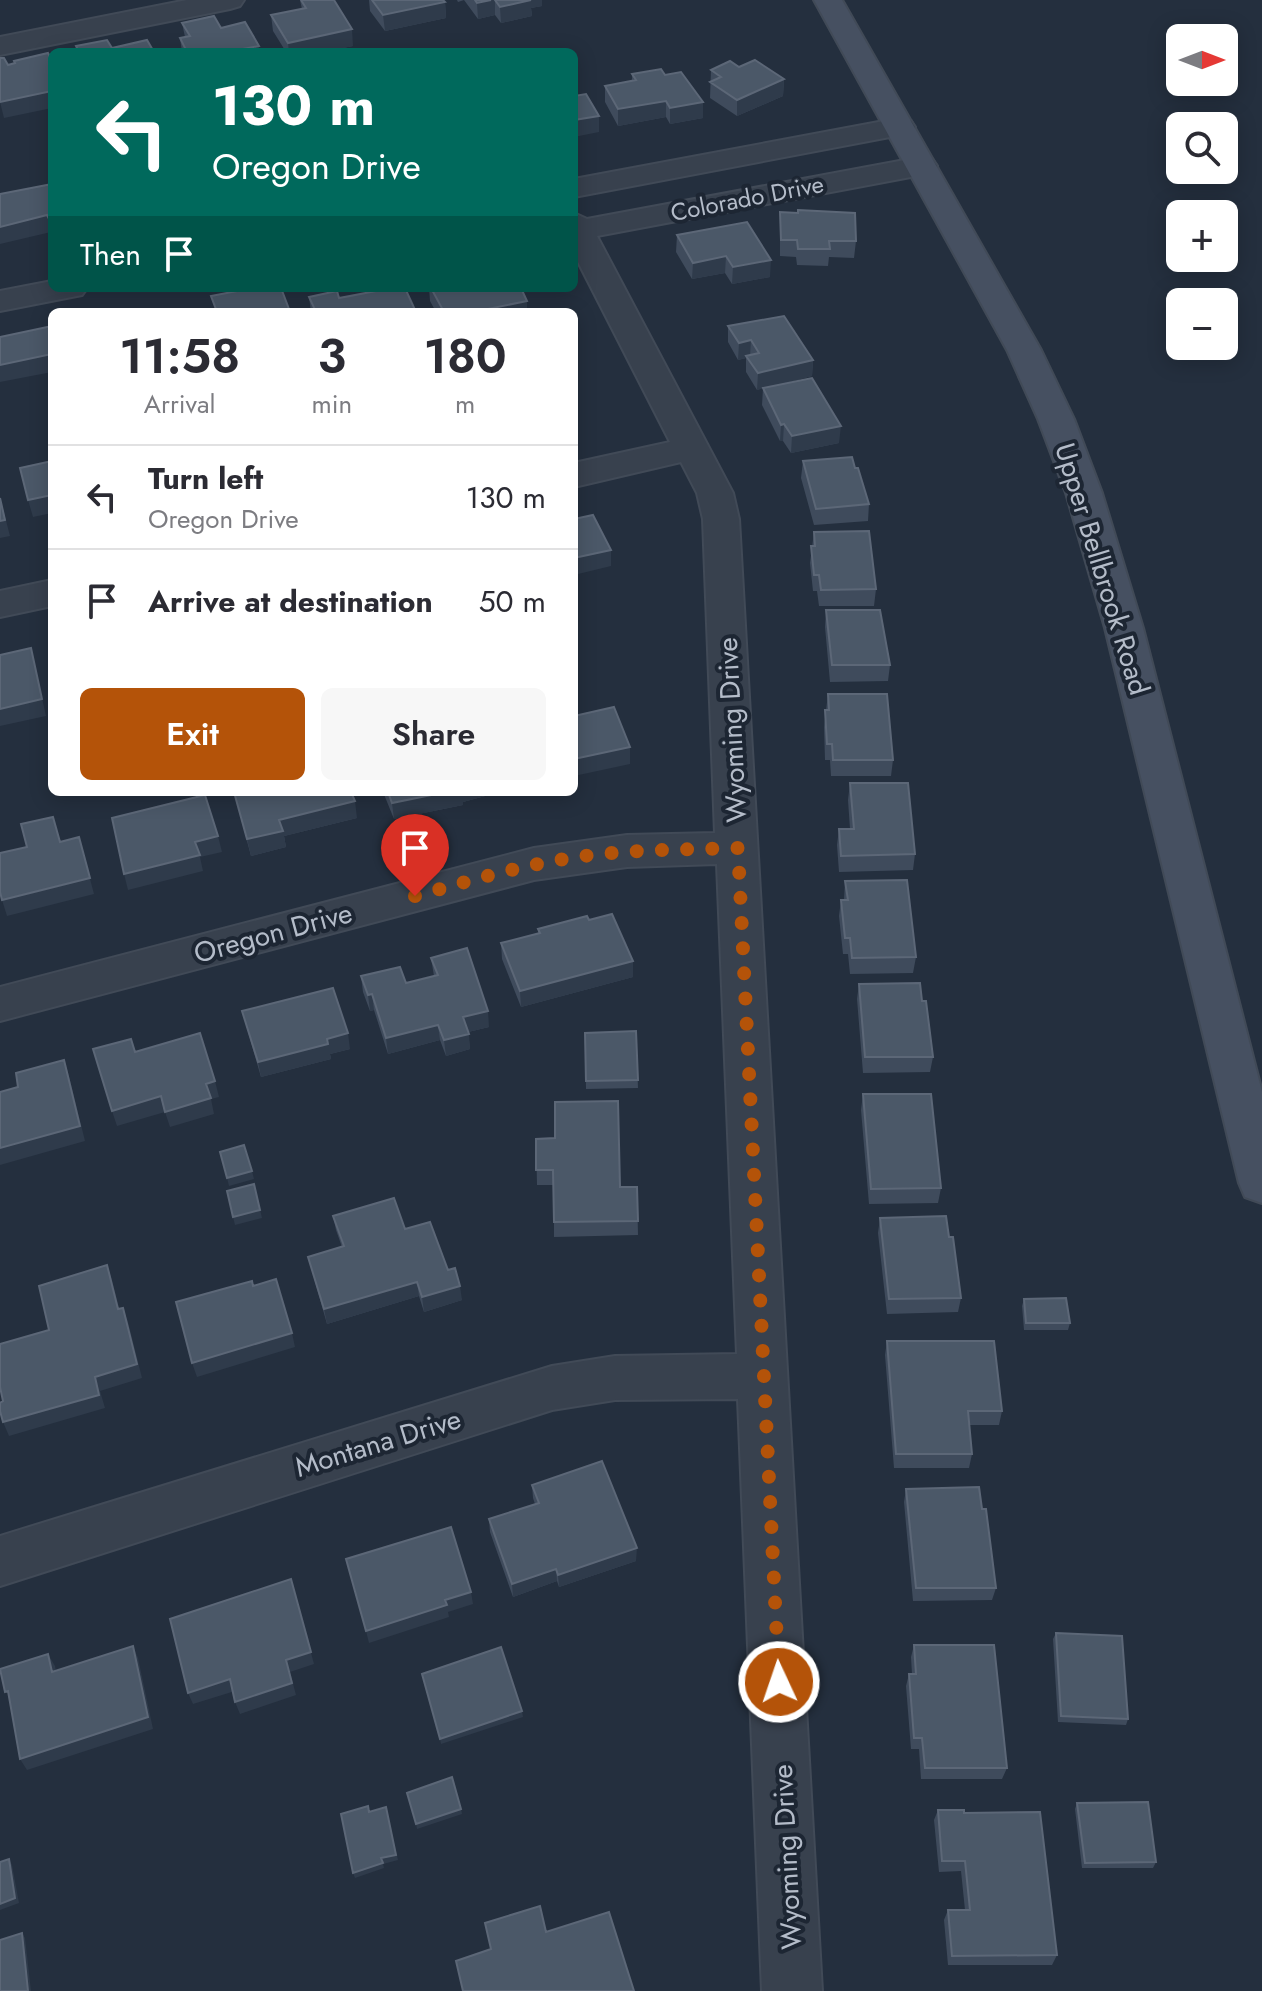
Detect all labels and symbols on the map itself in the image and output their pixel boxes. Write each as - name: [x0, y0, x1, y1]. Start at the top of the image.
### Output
- north arrow: [1166, 24, 1238, 96]
- street label: Colorado Drive: [667, 166, 827, 230]
- street label: Upper Bellbrook Road: [1044, 438, 1160, 700]
- street label: Wyoming Drive: [707, 636, 757, 824]
- pin: [381, 814, 449, 896]
- street label: Oregon Drive: [189, 892, 357, 974]
- street label: Montana Drive: [290, 1398, 466, 1488]
- position arrow: [737, 1640, 821, 1724]
- street label: Wyoming Drive: [762, 1763, 812, 1951]

